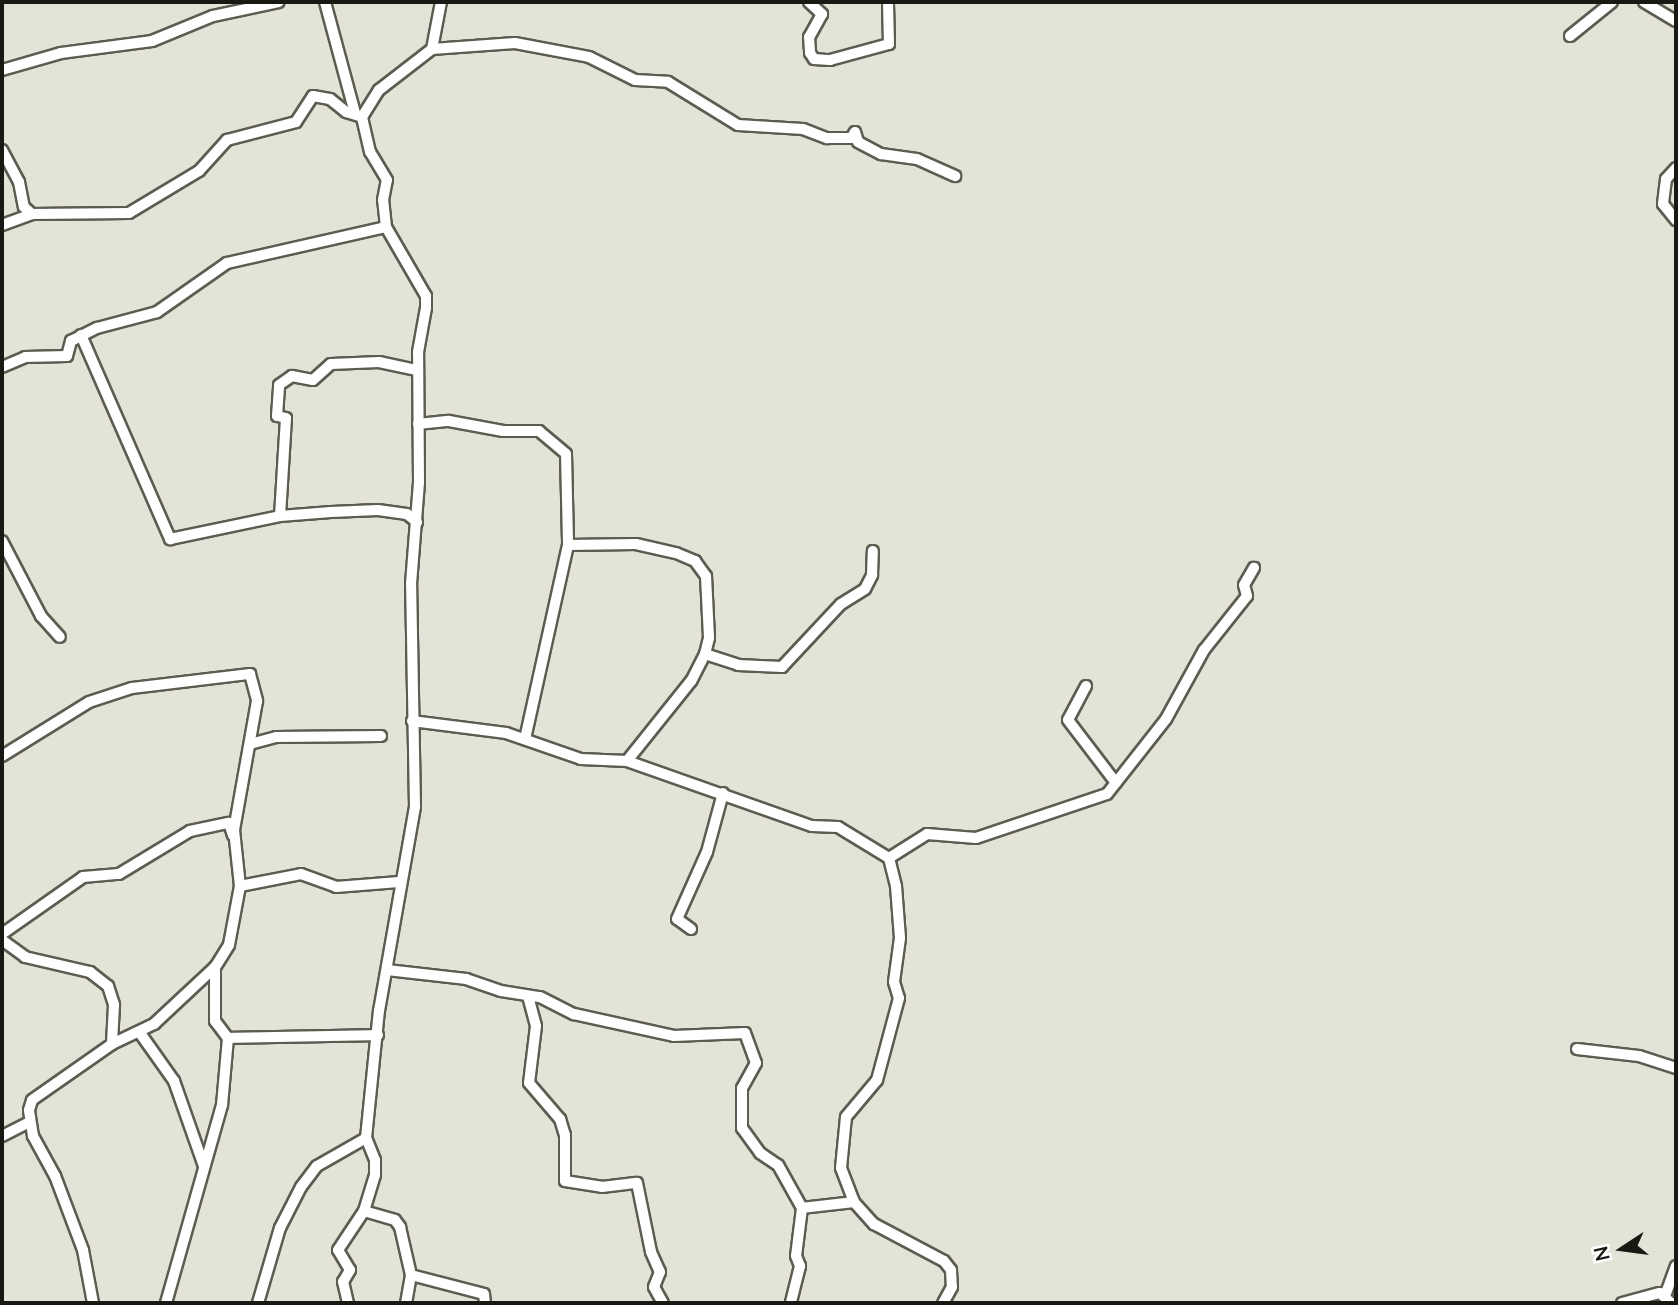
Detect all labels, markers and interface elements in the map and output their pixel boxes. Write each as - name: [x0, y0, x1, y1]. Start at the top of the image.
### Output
- north arrow: [1587, 1214, 1657, 1284]
- text: N: [1588, 1244, 1614, 1264]

